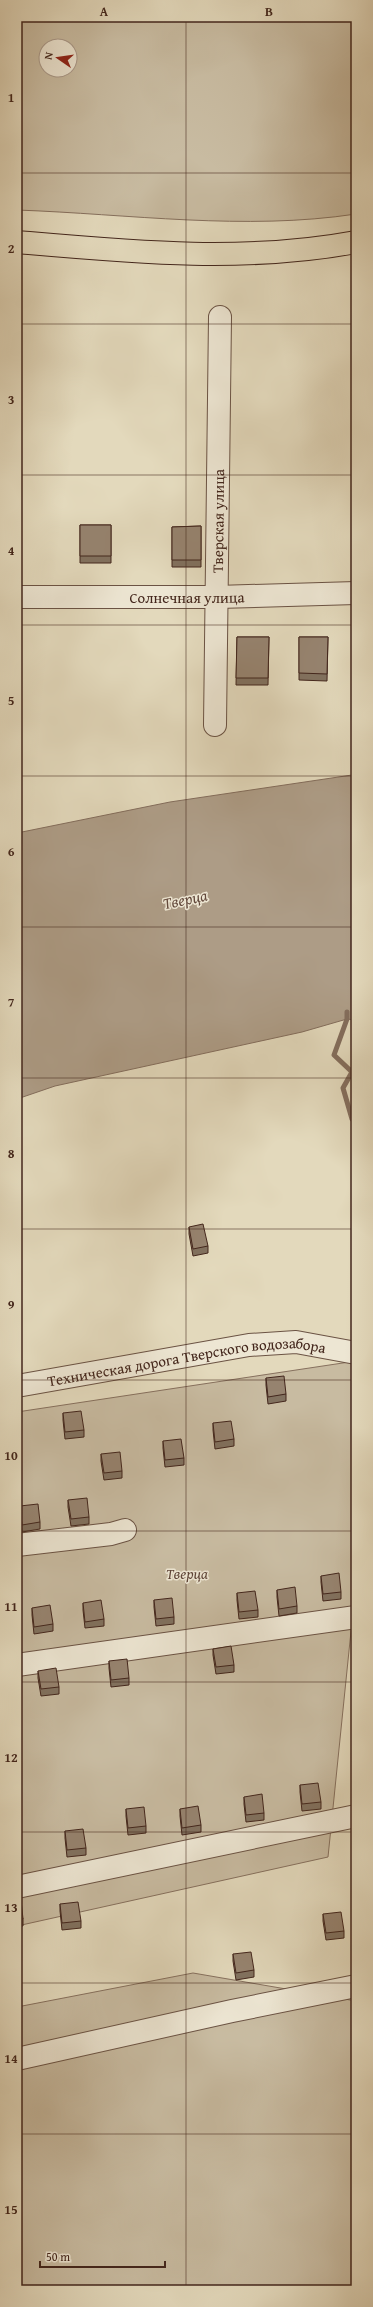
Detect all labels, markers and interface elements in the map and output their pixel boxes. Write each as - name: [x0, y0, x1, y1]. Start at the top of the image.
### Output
- text: A: [100, 2, 109, 21]
- text: B: [265, 2, 273, 21]
- north arrow: [38, 38, 78, 78]
- text: N: [40, 50, 57, 61]
- text: 1: [8, 88, 14, 107]
- text: 2: [8, 239, 15, 258]
- text: 3: [8, 390, 14, 409]
- street label: Тверская улица: [206, 468, 229, 573]
- text: 4: [8, 541, 15, 560]
- street label: Солнечная улица: [129, 586, 246, 608]
- text: 5: [8, 691, 15, 710]
- text: 6: [8, 842, 15, 861]
- water label: Тверца: [161, 882, 210, 915]
- text: 7: [8, 993, 15, 1012]
- text: 8: [8, 1144, 15, 1163]
- text: 9: [8, 1295, 15, 1314]
- street label: Техническая дорога Тверского водозабора: [46, 1331, 329, 1391]
- text: 10: [4, 1446, 18, 1465]
- park label: Тверца: [166, 1563, 208, 1584]
- text: 11: [4, 1597, 18, 1616]
- text: 12: [4, 1748, 18, 1767]
- text: 13: [4, 1898, 18, 1917]
- text: 14: [4, 2049, 18, 2068]
- text: 15: [4, 2200, 18, 2219]
- scale bar: [40, 2243, 165, 2269]
- text: 50 m: [46, 2248, 70, 2265]

